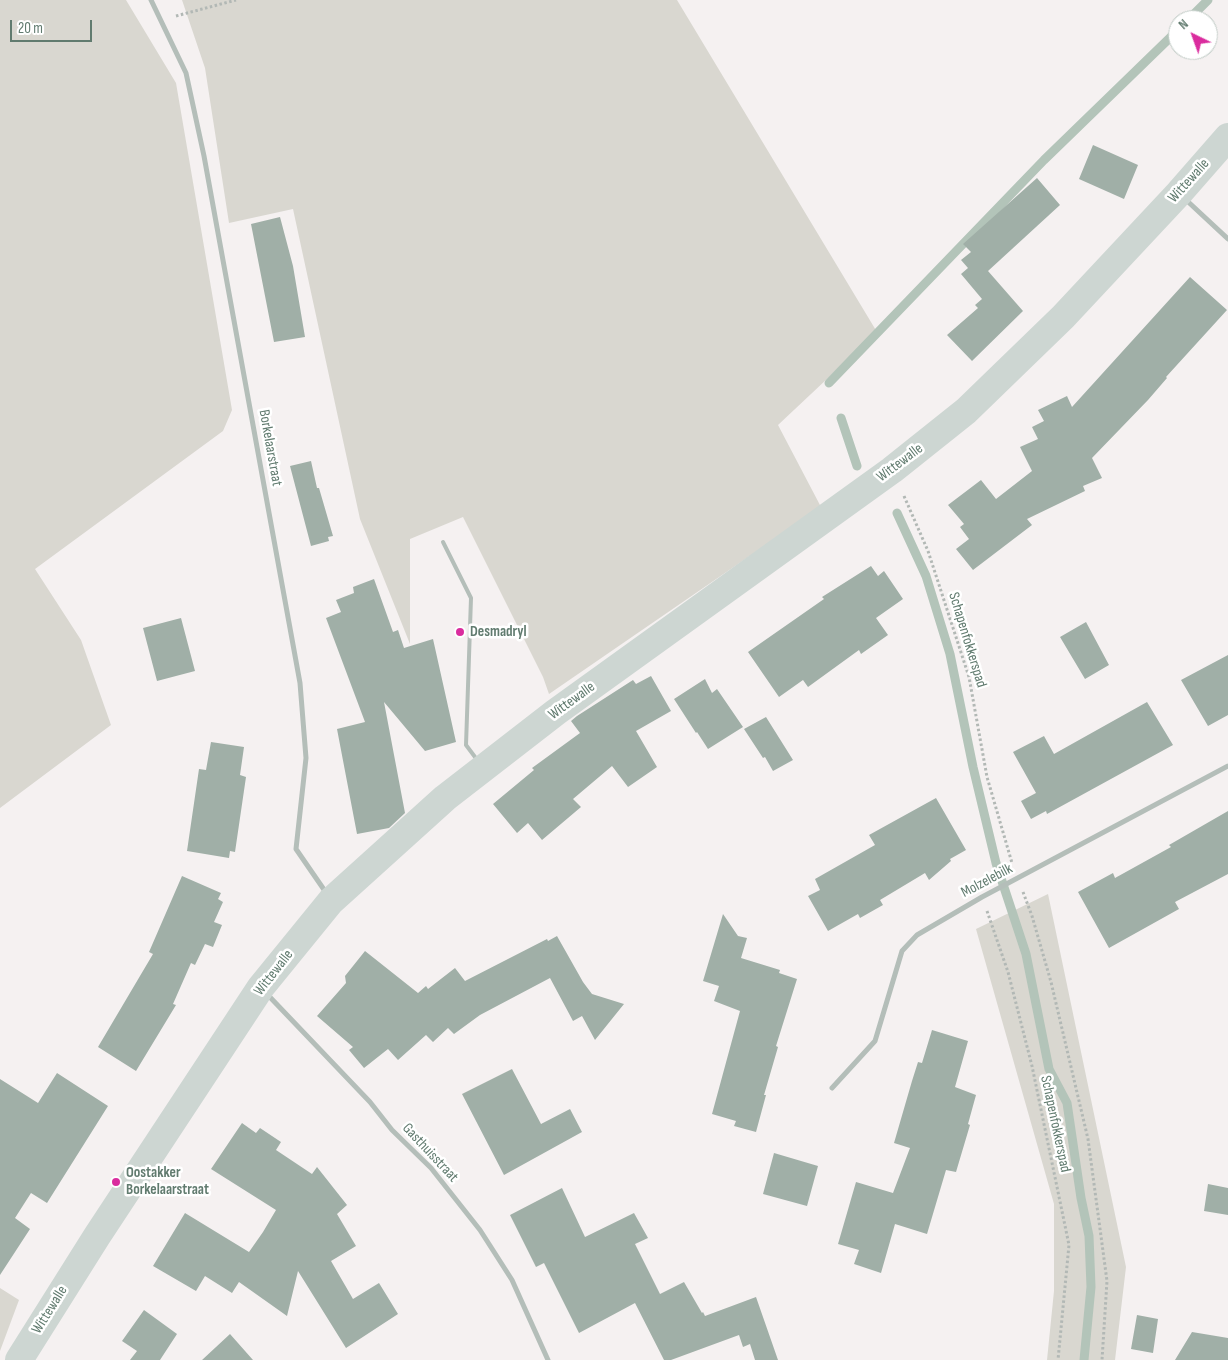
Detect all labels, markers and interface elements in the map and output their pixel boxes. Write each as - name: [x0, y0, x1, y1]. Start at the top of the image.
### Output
- scale bar: [12, 10, 95, 42]
- north arrow: [1168, 10, 1218, 60]
- text: N: [1175, 15, 1192, 33]
- text: 20 m: [18, 19, 43, 38]
- street label: Wittewalle: [1165, 155, 1213, 207]
- street label: Borkelaarstraat: [254, 408, 286, 488]
- street label: Wittewalle: [873, 440, 927, 486]
- street label: Schapenfokkerspad: [944, 590, 990, 690]
- place label: Desmadryl: [470, 623, 527, 641]
- marker: Desmadryl: [454, 626, 466, 638]
- street label: Wittewalle: [545, 678, 599, 724]
- street label: Molzelebilk: [958, 860, 1016, 902]
- street label: Wittewalle: [251, 947, 297, 999]
- street label: Schapenfokkerspad: [1036, 1074, 1074, 1174]
- street label: Gasthuisstraat: [398, 1120, 462, 1186]
- place label: Oostakker Borkelaarstraat: [126, 1164, 209, 1199]
- marker: Oostakker Borkelaarstraat: [110, 1176, 122, 1188]
- street label: Wittewalle: [28, 1283, 72, 1337]

